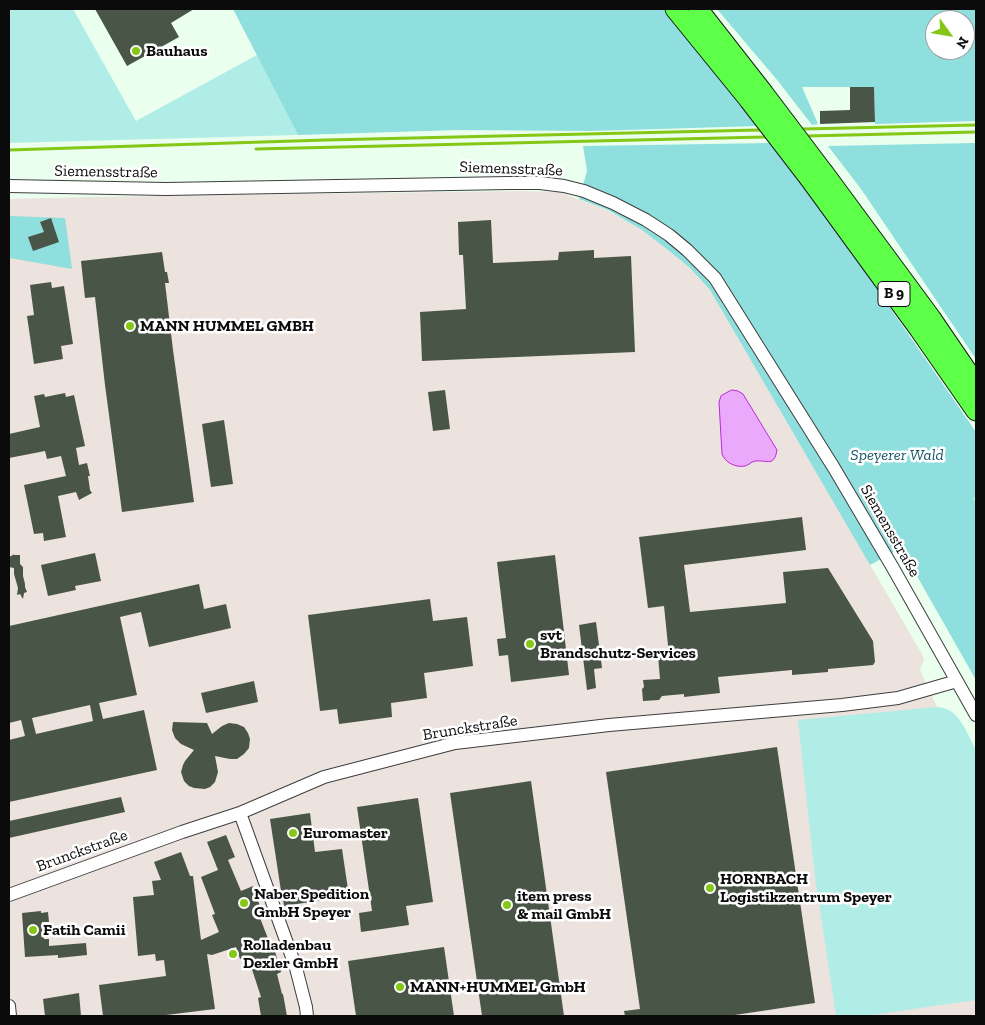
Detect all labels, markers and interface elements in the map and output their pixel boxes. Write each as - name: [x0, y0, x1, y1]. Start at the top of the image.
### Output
- north arrow: [925, 10, 975, 60]
- text: N: [952, 34, 972, 52]
- place label: Bauhaus: [146, 41, 208, 61]
- marker: Bauhaus: [130, 45, 142, 57]
- street label: Siemensstraße: [459, 158, 563, 180]
- street label: Siemensstraße: [54, 161, 158, 183]
- road number: B 9: [878, 282, 910, 306]
- place label: MANN HUMMEL GMBH: [140, 316, 314, 336]
- marker: MANN HUMMEL GMBH: [124, 320, 136, 332]
- park label: Speyerer Wald: [850, 445, 944, 465]
- street label: Siemensstraße: [856, 481, 924, 581]
- place label: svt Brandschutz-Services: [540, 625, 696, 663]
- marker: svt Brandschutz-Services: [524, 638, 536, 650]
- street label: Brunckstraße: [421, 711, 519, 745]
- place label: Euromaster: [303, 823, 388, 843]
- street label: Brunckstraße: [34, 826, 130, 876]
- marker: Euromaster: [287, 827, 299, 839]
- place label: HORNBACH Logistikzentrum Speyer: [720, 869, 892, 907]
- marker: HORNBACH Logistikzentrum Speyer: [704, 882, 716, 894]
- place label: Naber Spedition GmbH Speyer: [254, 884, 369, 922]
- place label: item press & mail GmbH: [517, 886, 611, 924]
- marker: Naber Spedition GmbH Speyer: [238, 897, 250, 909]
- marker: item press & mail GmbH: [501, 899, 513, 911]
- place label: Fatih Camii: [43, 920, 125, 940]
- marker: Fatih Camii: [27, 924, 39, 936]
- place label: Rolladenbau Dexler GmbH: [243, 935, 338, 973]
- marker: Rolladenbau Dexler GmbH: [227, 948, 239, 960]
- place label: MANN+HUMMEL GmbH: [410, 977, 586, 997]
- marker: MANN+HUMMEL GmbH: [394, 981, 406, 993]

